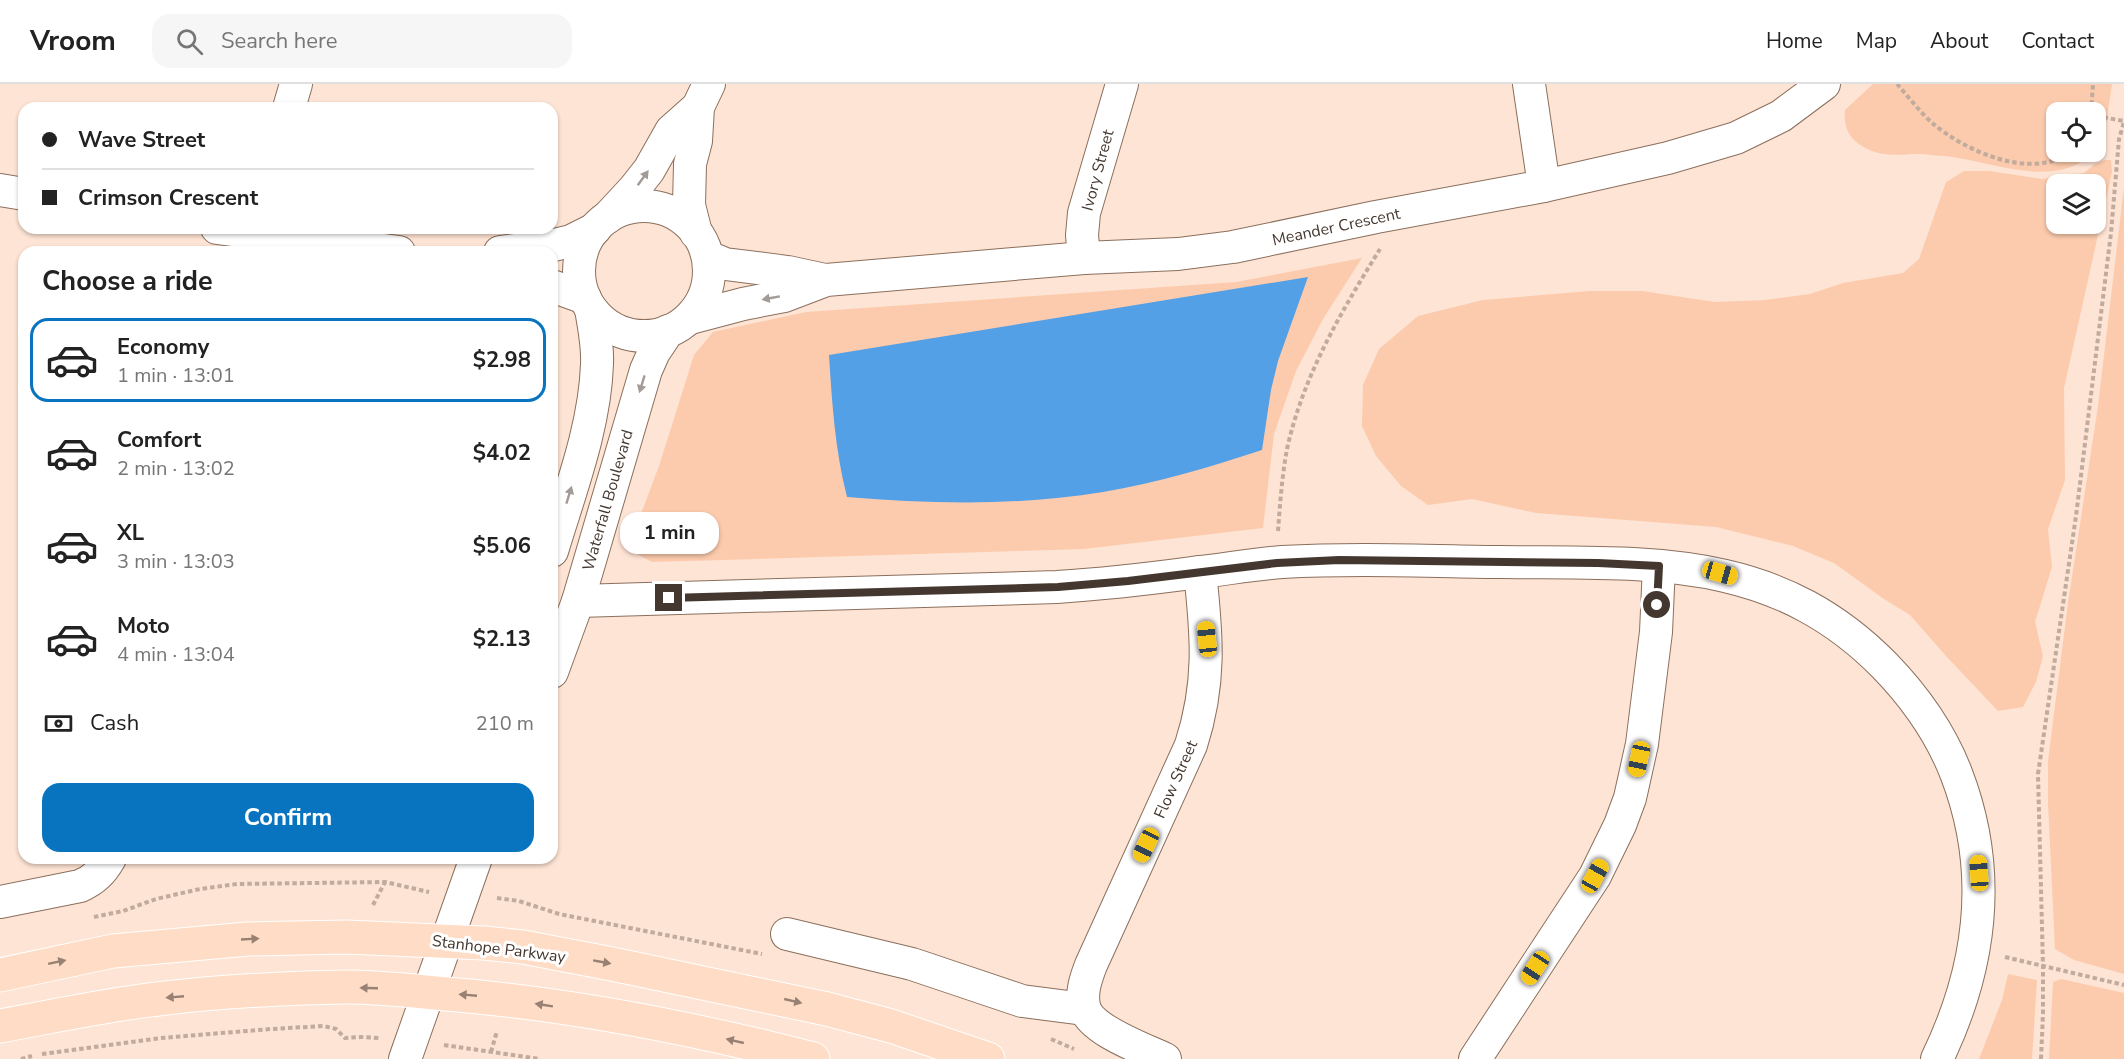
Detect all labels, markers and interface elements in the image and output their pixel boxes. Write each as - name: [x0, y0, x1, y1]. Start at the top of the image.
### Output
- search box: [152, 14, 572, 68]
- text: Vroom: [30, 22, 116, 60]
- icon: search: [173, 25, 206, 58]
- text: Search here: [221, 26, 338, 56]
- text: Home: [1766, 27, 1823, 55]
- text: Map: [1856, 27, 1897, 55]
- text: About: [1930, 27, 1988, 55]
- text: Contact: [2021, 27, 2094, 55]
- map controls: [2046, 102, 2106, 234]
- button: locate: [2046, 102, 2106, 162]
- text: Wave Street: [78, 125, 205, 155]
- street label: Ivory Street: [1077, 127, 1119, 213]
- one-way arrow: [637, 170, 649, 186]
- button: layers: [2046, 174, 2106, 234]
- text: Crimson Crescent: [78, 183, 258, 213]
- street label: Meander Crescent: [1270, 203, 1403, 251]
- text: Choose a ride: [42, 263, 213, 300]
- one-way arrow: [761, 294, 780, 303]
- text: Economy: [117, 332, 209, 362]
- icon: car: [45, 333, 99, 387]
- text: $2.98: [473, 345, 531, 375]
- text: 1 min · 13:01: [117, 362, 235, 389]
- one-way arrow: [637, 375, 646, 393]
- text: Comfort: [117, 425, 201, 455]
- icon: car: [45, 426, 99, 480]
- street label: Waterfall Boulevard: [577, 427, 639, 573]
- text: $4.02: [473, 438, 531, 468]
- text: 2 min · 13:02: [117, 455, 235, 482]
- one-way arrow: [565, 486, 574, 504]
- callout: 1 min: [620, 511, 718, 553]
- text: XL: [117, 518, 144, 548]
- icon: car: [45, 519, 99, 573]
- text: 1 min: [644, 519, 695, 546]
- text: $5.06: [473, 531, 531, 561]
- text: 3 min · 13:03: [117, 548, 235, 575]
- car: [1700, 559, 1740, 587]
- route end: [655, 584, 682, 611]
- route start: [1643, 591, 1670, 618]
- text: Moto: [117, 611, 170, 641]
- icon: car: [45, 612, 99, 666]
- car: [1196, 620, 1218, 658]
- text: $2.13: [473, 624, 531, 654]
- text: 4 min · 13:04: [117, 641, 235, 668]
- icon: cash: [42, 707, 75, 740]
- text: Cash: [90, 708, 139, 738]
- text: 210 m: [476, 710, 534, 737]
- street label: Flow Street: [1149, 736, 1203, 822]
- car: [1626, 740, 1652, 778]
- button: Confirm: [42, 783, 534, 852]
- car: [1130, 825, 1162, 865]
- car: [1969, 854, 1989, 892]
- car: [1578, 856, 1612, 896]
- street label: Stanhope Parkway: [431, 930, 568, 968]
- one-way arrow: [241, 935, 260, 944]
- car: [1518, 948, 1552, 988]
- one-way arrow: [48, 957, 66, 967]
- one-way arrow: [592, 958, 611, 967]
- one-way arrow: [360, 983, 379, 993]
- one-way arrow: [458, 990, 477, 1000]
- one-way arrow: [165, 992, 184, 1002]
- one-way arrow: [783, 997, 802, 1006]
- one-way arrow: [534, 1000, 553, 1009]
- one-way arrow: [726, 1036, 745, 1046]

